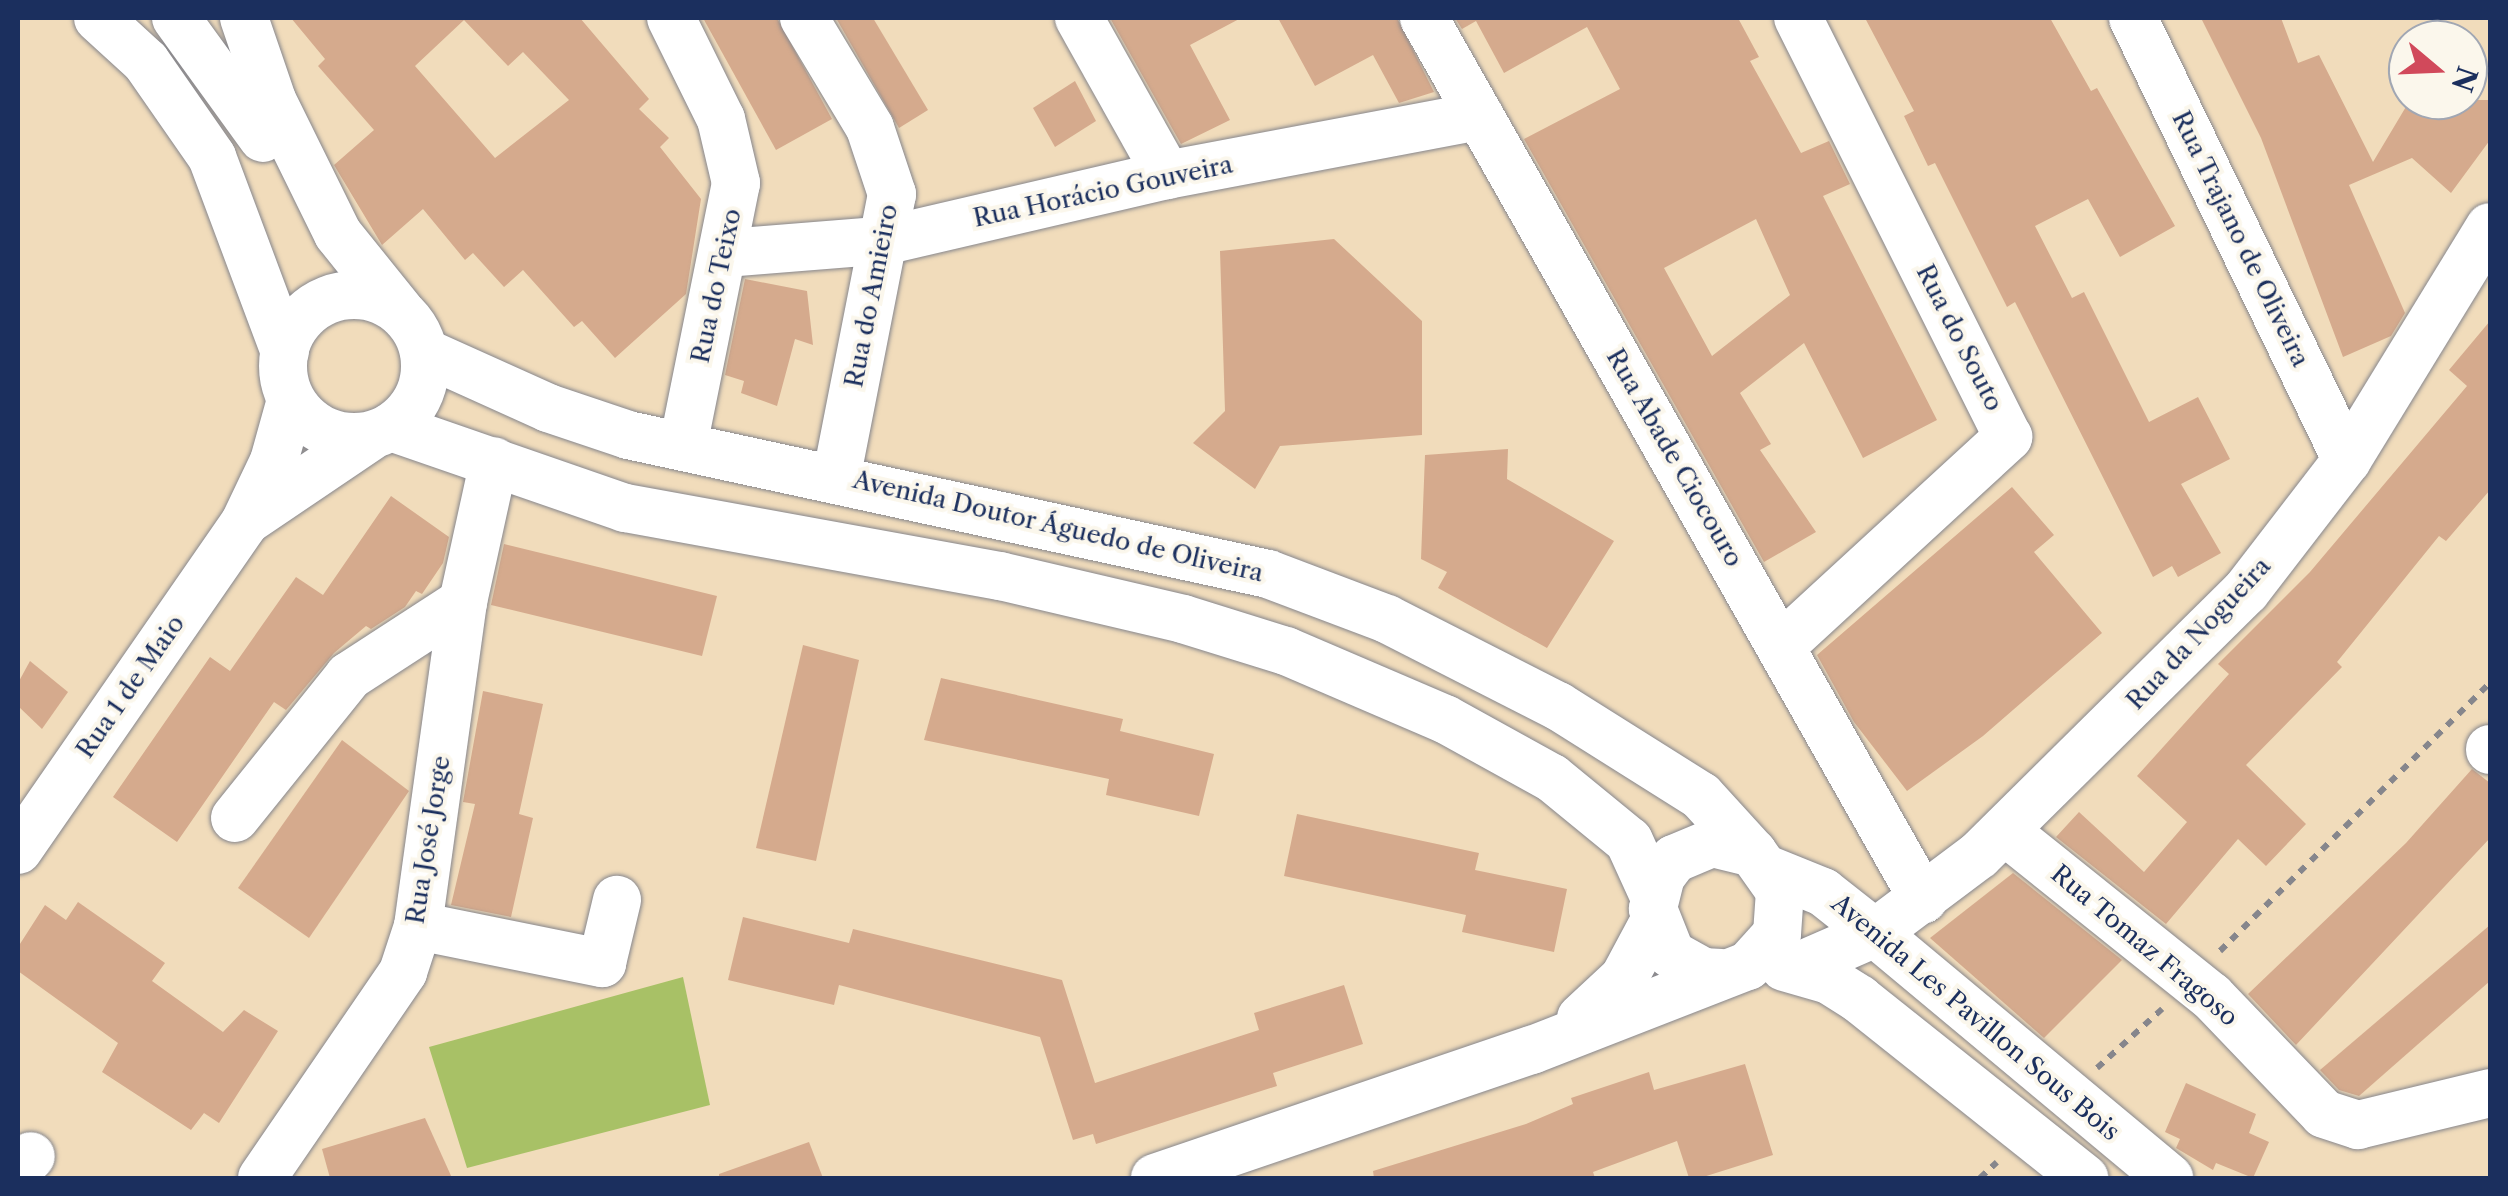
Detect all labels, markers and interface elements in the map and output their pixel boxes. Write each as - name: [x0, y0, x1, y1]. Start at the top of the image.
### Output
- north arrow: [2388, 20, 2488, 120]
- text: N: [2444, 62, 2485, 96]
- street label: Rua Trajano de Oliveira: [2165, 106, 2315, 372]
- street label: Rua Horácio Gouveira: [970, 150, 1236, 234]
- street label: Rua do Amieiro: [839, 201, 905, 391]
- street label: Rua do Teixo: [686, 206, 748, 366]
- street label: Rua do Souto: [1909, 260, 2009, 416]
- street label: Rua Abade Ciocouro: [1599, 343, 1749, 573]
- street label: Avenida Doutor Águedo de Oliveira: [849, 465, 1267, 589]
- street label: Rua da Nogueira: [2121, 551, 2277, 717]
- street label: Rua 1 de Maio: [71, 610, 191, 764]
- street label: Rua José Jorge: [401, 754, 457, 926]
- street label: Rua Tomaz Fragoso: [2044, 859, 2244, 1033]
- street label: Avenida Les Pavillon Sous Bois: [1825, 889, 2125, 1147]

